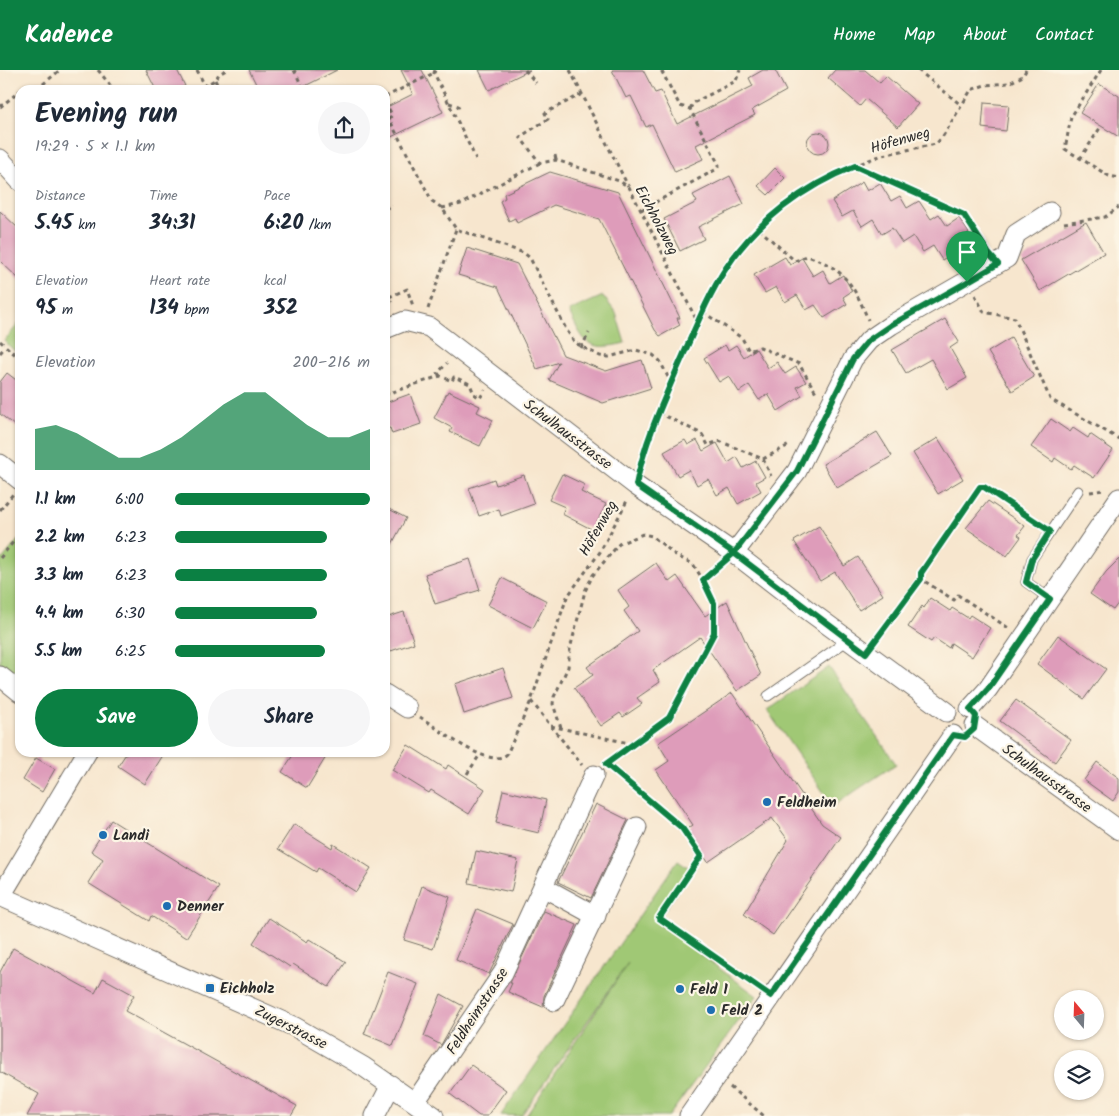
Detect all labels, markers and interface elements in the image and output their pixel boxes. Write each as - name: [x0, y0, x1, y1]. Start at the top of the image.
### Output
- text: Kadence: [25, 16, 113, 55]
- text: Home: [833, 21, 876, 50]
- text: Map: [904, 21, 935, 50]
- text: About: [963, 21, 1007, 50]
- text: Contact: [1035, 21, 1094, 50]
- text: Evening run: [35, 92, 178, 137]
- button: share: [318, 102, 370, 154]
- street label: Höfenweg: [868, 121, 933, 161]
- text: 19:29 · 5 × 1.1 km: [35, 134, 155, 159]
- street label: Eichholzweg: [628, 181, 685, 260]
- text: Distance: [35, 185, 85, 207]
- text: Time: [149, 185, 178, 207]
- text: Pace: [264, 185, 290, 207]
- text: 5.45: [35, 207, 73, 240]
- text: 34:31: [149, 207, 195, 240]
- text: 6:20: [264, 207, 303, 240]
- text: km: [73, 214, 96, 236]
- text: /km: [303, 214, 332, 236]
- pin: [946, 231, 988, 282]
- icon: arrive: [953, 238, 981, 266]
- text: Elevation: [35, 270, 88, 292]
- text: Heart rate: [149, 270, 210, 292]
- text: kcal: [264, 270, 286, 292]
- text: 95: [35, 292, 56, 325]
- text: 134: [149, 292, 179, 325]
- text: 352: [264, 292, 298, 325]
- text: m: [56, 299, 73, 321]
- text: bpm: [179, 299, 209, 321]
- text: Elevation: [35, 350, 96, 375]
- text: 200–216 m: [293, 350, 370, 375]
- street label: Schulhausstrasse: [518, 393, 617, 476]
- text: 1.1 km: [35, 487, 76, 512]
- text: 6:00: [115, 487, 144, 512]
- street label: Höfenweg: [573, 496, 625, 561]
- text: 2.2 km: [35, 525, 85, 550]
- text: 6:23: [115, 525, 146, 550]
- text: 3.3 km: [35, 563, 83, 588]
- text: 6:23: [115, 563, 146, 588]
- text: 4.4 km: [35, 601, 83, 626]
- text: 6:30: [115, 601, 145, 626]
- text: 5.5 km: [35, 639, 82, 664]
- text: 6:25: [115, 639, 146, 664]
- button: Save: [35, 689, 198, 747]
- button: Share: [208, 689, 370, 747]
- street label: Schulhausstrasse: [996, 738, 1097, 820]
- place label: Feldheim: [777, 791, 836, 815]
- marker: Feldheim: [761, 796, 773, 808]
- place label: Landi: [113, 824, 150, 848]
- marker: Landi: [97, 829, 109, 841]
- place label: Denner: [177, 895, 224, 919]
- marker: Denner: [161, 900, 173, 912]
- street label: Feldheimstrasse: [441, 963, 515, 1060]
- place label: Eichholz: [220, 977, 274, 1001]
- place label: Feld 1: [690, 978, 728, 1002]
- marker: Eichholz: [204, 982, 216, 994]
- marker: Feld 1: [674, 983, 686, 995]
- north arrow: [1054, 990, 1104, 1040]
- map controls: [1054, 990, 1104, 1100]
- street label: Zugerstrasse: [250, 999, 331, 1057]
- place label: Feld 2: [721, 999, 763, 1023]
- marker: Feld 2: [705, 1004, 717, 1016]
- button: layers: [1054, 1050, 1104, 1100]

